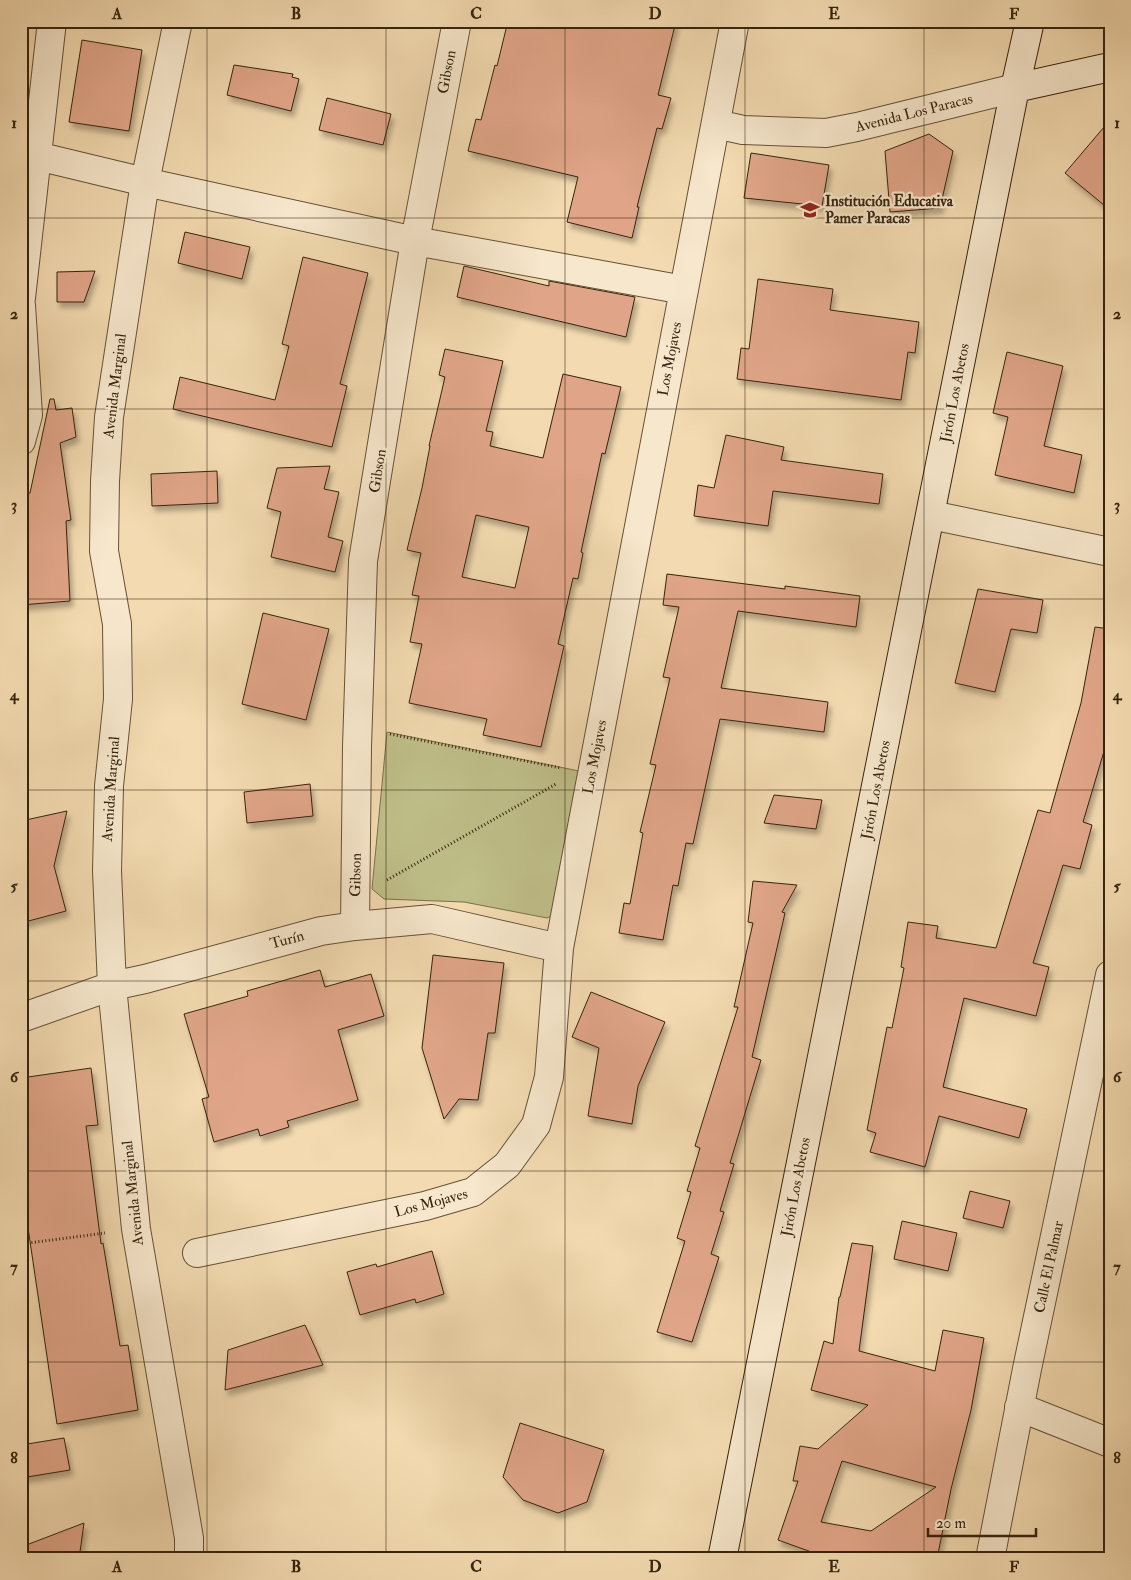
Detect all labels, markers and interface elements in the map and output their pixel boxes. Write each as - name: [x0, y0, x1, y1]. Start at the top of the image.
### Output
- text: A: [111, 4, 123, 24]
- text: B: [291, 4, 301, 24]
- text: C: [470, 4, 482, 24]
- text: D: [648, 4, 662, 24]
- text: E: [828, 4, 840, 24]
- text: F: [1009, 4, 1019, 24]
- street label: Gibson: [433, 48, 461, 95]
- street label: Avenida Los Paracas: [852, 89, 975, 137]
- text: 1: [11, 113, 17, 133]
- text: 1: [1114, 113, 1120, 133]
- place label: Institución Educativa Pamer Paracas: [825, 192, 954, 228]
- school or university icon: Institución Educativa Pamer Paracas: [799, 199, 821, 221]
- text: 2: [10, 304, 18, 324]
- text: 2: [1113, 304, 1121, 324]
- street label: Los Mojaves: [654, 320, 686, 398]
- street label: Avenida Marginal: [99, 332, 131, 440]
- street label: Jirón Los Abetos: [936, 342, 975, 445]
- street label: Gibson: [365, 448, 391, 494]
- text: 3: [11, 495, 17, 515]
- text: 3: [1114, 495, 1120, 515]
- text: 4: [9, 685, 20, 705]
- text: 4: [1112, 685, 1123, 705]
- street label: Los Mojaves: [579, 718, 611, 796]
- street label: Avenida Marginal: [98, 736, 124, 843]
- street label: Jirón Los Abetos: [857, 739, 896, 842]
- street label: Gibson: [346, 853, 366, 897]
- text: 5: [10, 876, 18, 896]
- text: 5: [1113, 876, 1121, 896]
- street label: Turín: [268, 926, 306, 954]
- text: 6: [10, 1067, 20, 1087]
- text: 6: [1113, 1067, 1123, 1087]
- street label: Jirón Los Abetos: [777, 1136, 816, 1239]
- street label: Avenida Marginal: [118, 1139, 148, 1247]
- street label: Los Mojaves: [392, 1184, 470, 1222]
- street label: Calle El Palmar: [1030, 1219, 1068, 1315]
- text: 7: [10, 1257, 18, 1277]
- text: 7: [1113, 1257, 1121, 1277]
- text: 8: [10, 1448, 18, 1468]
- text: 8: [1113, 1448, 1121, 1468]
- scale bar: [928, 1505, 1036, 1537]
- text: 20 m: [936, 1514, 966, 1533]
- text: A: [111, 1557, 123, 1577]
- text: B: [291, 1557, 301, 1577]
- text: C: [470, 1557, 482, 1577]
- text: D: [648, 1557, 662, 1577]
- text: E: [828, 1557, 840, 1577]
- text: F: [1009, 1557, 1019, 1577]

